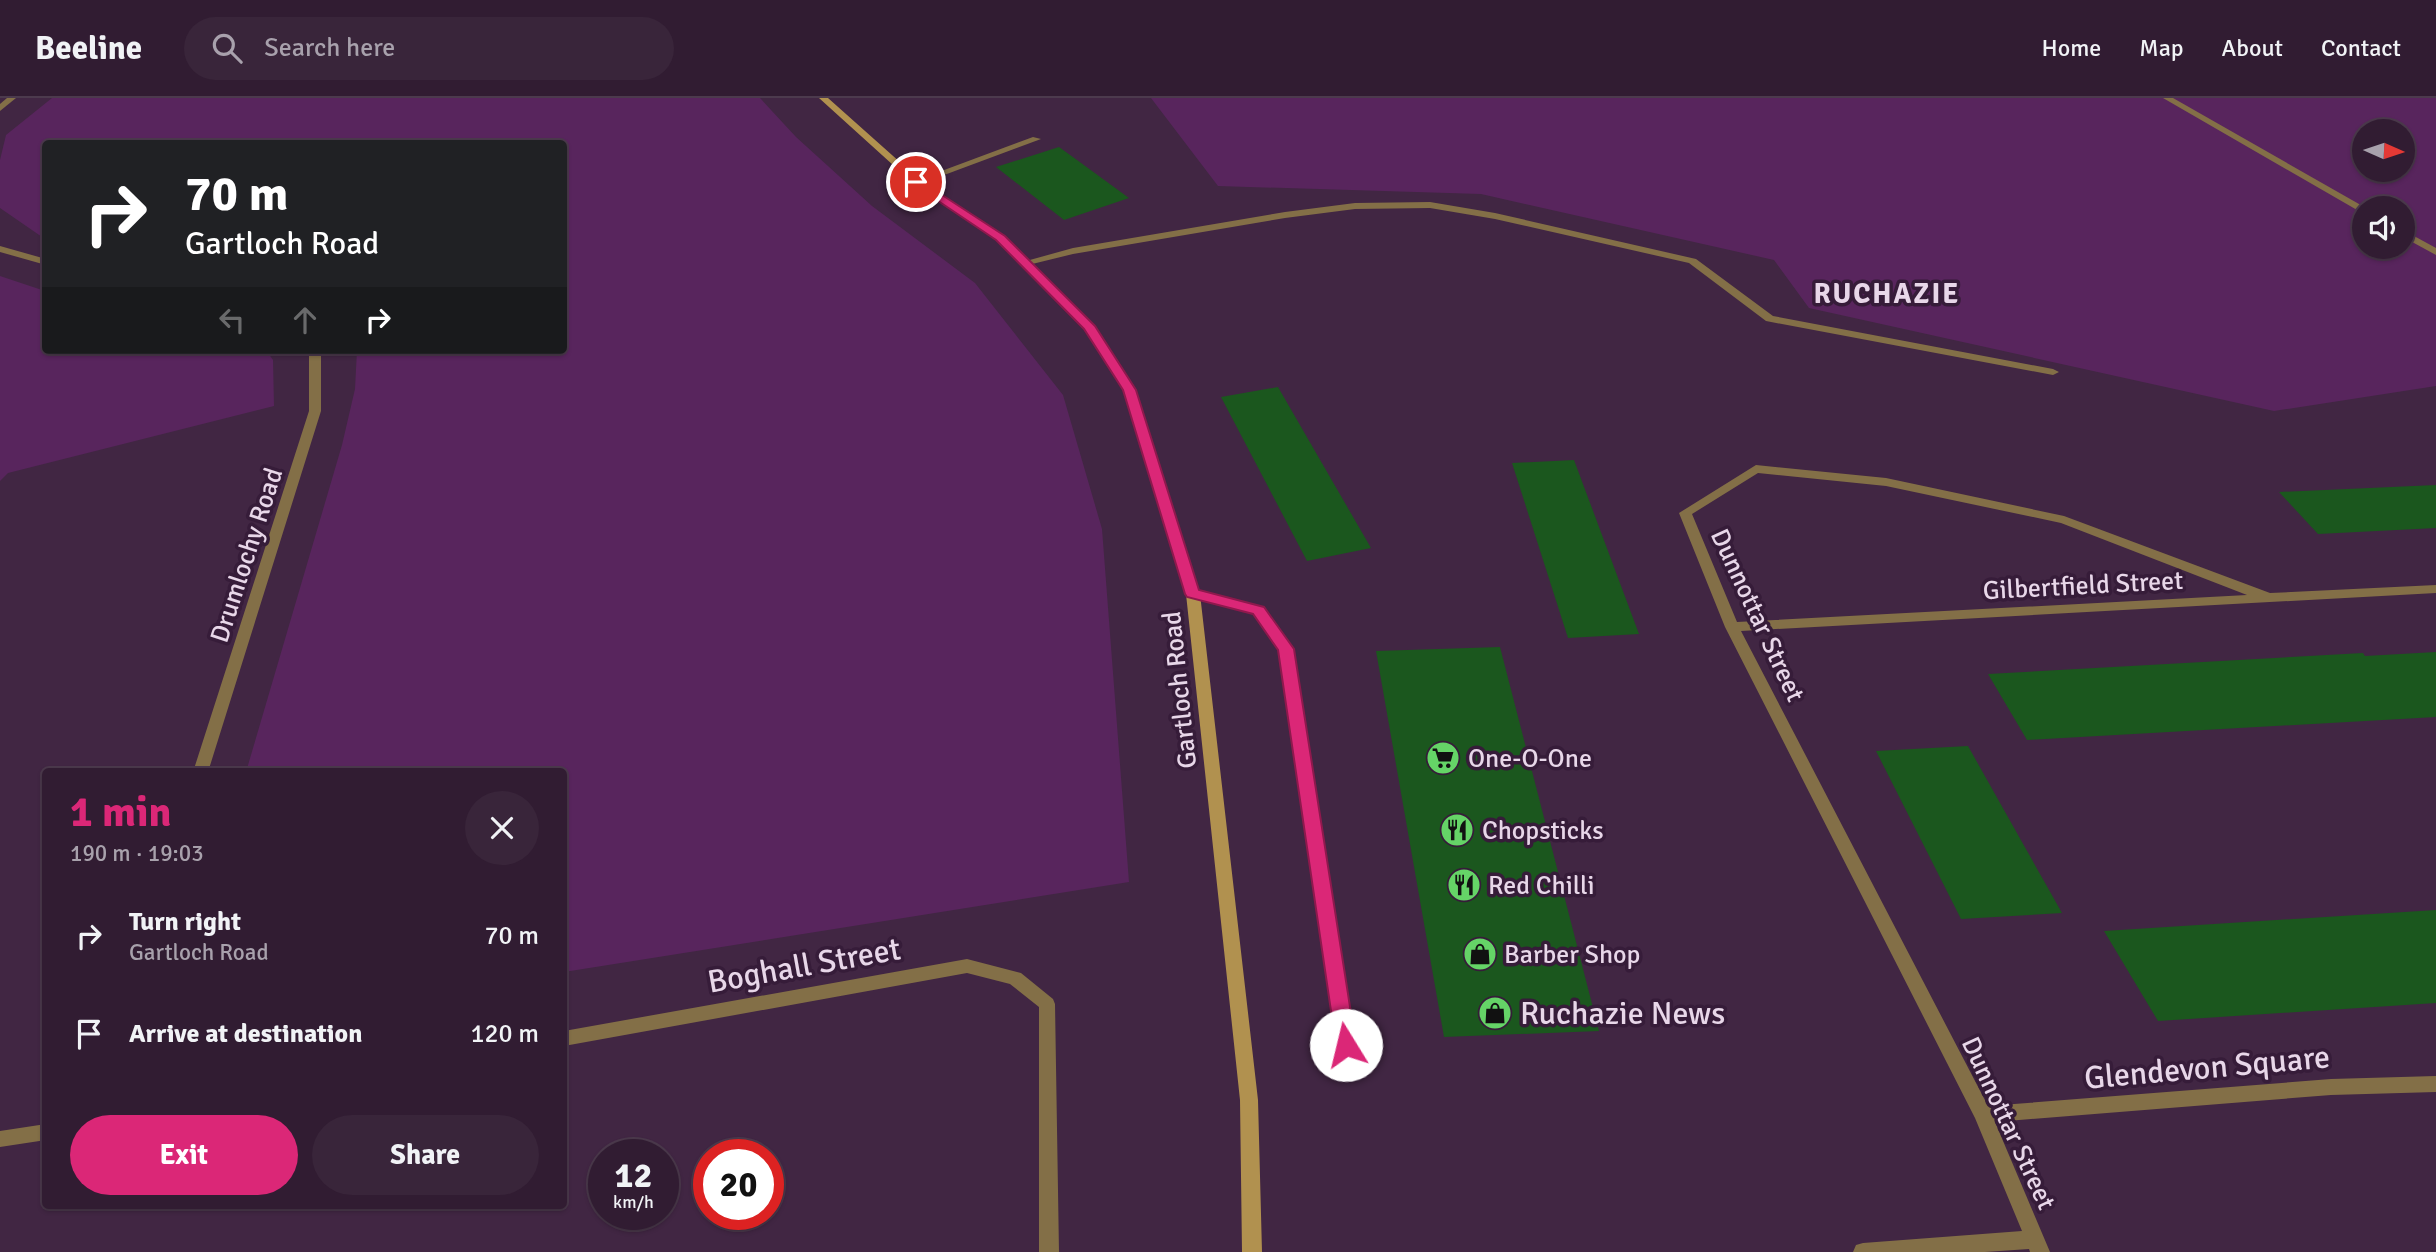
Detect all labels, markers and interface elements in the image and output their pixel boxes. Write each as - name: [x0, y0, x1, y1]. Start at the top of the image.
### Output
- search box: [184, 17, 674, 80]
- text: Beeline: [35, 28, 142, 69]
- icon: search: [208, 29, 246, 67]
- text: Search here: [264, 32, 395, 64]
- text: Home: [2041, 33, 2101, 63]
- text: Map: [2139, 33, 2184, 63]
- text: About: [2222, 33, 2283, 63]
- text: Contact: [2321, 33, 2401, 63]
- north arrow: [2352, 119, 2415, 182]
- map controls: [2352, 119, 2415, 259]
- pin: [886, 152, 946, 212]
- icon: arrive: [897, 163, 935, 201]
- text: 70 m: [185, 164, 288, 224]
- icon: right: [70, 168, 161, 259]
- button: sound: [2352, 196, 2415, 259]
- text: Gartloch Road: [185, 224, 379, 263]
- district label: RUCHAZIE: [1814, 277, 1960, 311]
- icon: left: [213, 301, 251, 339]
- icon: ahead: [286, 301, 324, 339]
- icon: right: [359, 301, 397, 339]
- street label: Drumlochy Road: [204, 464, 290, 647]
- street label: Dunnottar Street: [1703, 524, 1811, 707]
- street label: Gilbertfield Street: [1982, 565, 2184, 607]
- street label: Gartloch Road: [1156, 610, 1204, 770]
- supermarket icon: One-O-One: [1424, 739, 1462, 777]
- place label: One-O-One: [1468, 743, 1592, 775]
- text: 1 min: [70, 787, 171, 838]
- button: close: [465, 791, 539, 865]
- restaurant icon: Chopsticks: [1438, 811, 1476, 849]
- place label: Chopsticks: [1482, 815, 1604, 847]
- text: 190 m · 19:03: [70, 839, 204, 868]
- restaurant icon: Red Chilli: [1445, 866, 1483, 904]
- place label: Red Chilli: [1488, 870, 1595, 902]
- text: Turn right: [129, 906, 241, 938]
- icon: right: [70, 917, 108, 955]
- text: 70 m: [484, 920, 539, 952]
- street label: Boghall Street: [704, 929, 904, 1002]
- shop icon: Barber Shop: [1461, 935, 1499, 973]
- text: Gartloch Road: [129, 938, 269, 967]
- place label: Barber Shop: [1504, 939, 1640, 971]
- shop icon: Ruchazie News: [1476, 994, 1514, 1032]
- place label: Ruchazie News: [1520, 994, 1725, 1033]
- position arrow: [1309, 1008, 1383, 1082]
- icon: arrive: [70, 1015, 108, 1053]
- text: Arrive at destination: [129, 1018, 362, 1050]
- text: 120 m: [470, 1018, 539, 1050]
- street label: Dunnottar Street: [1954, 1032, 2062, 1215]
- street label: Glendevon Square: [2083, 1037, 2332, 1098]
- button: Exit: [70, 1115, 298, 1195]
- button: Share: [312, 1115, 539, 1195]
- speed limit sign: 20: [693, 1139, 784, 1230]
- text: 12: [615, 1154, 652, 1197]
- text: km/h: [613, 1191, 654, 1213]

